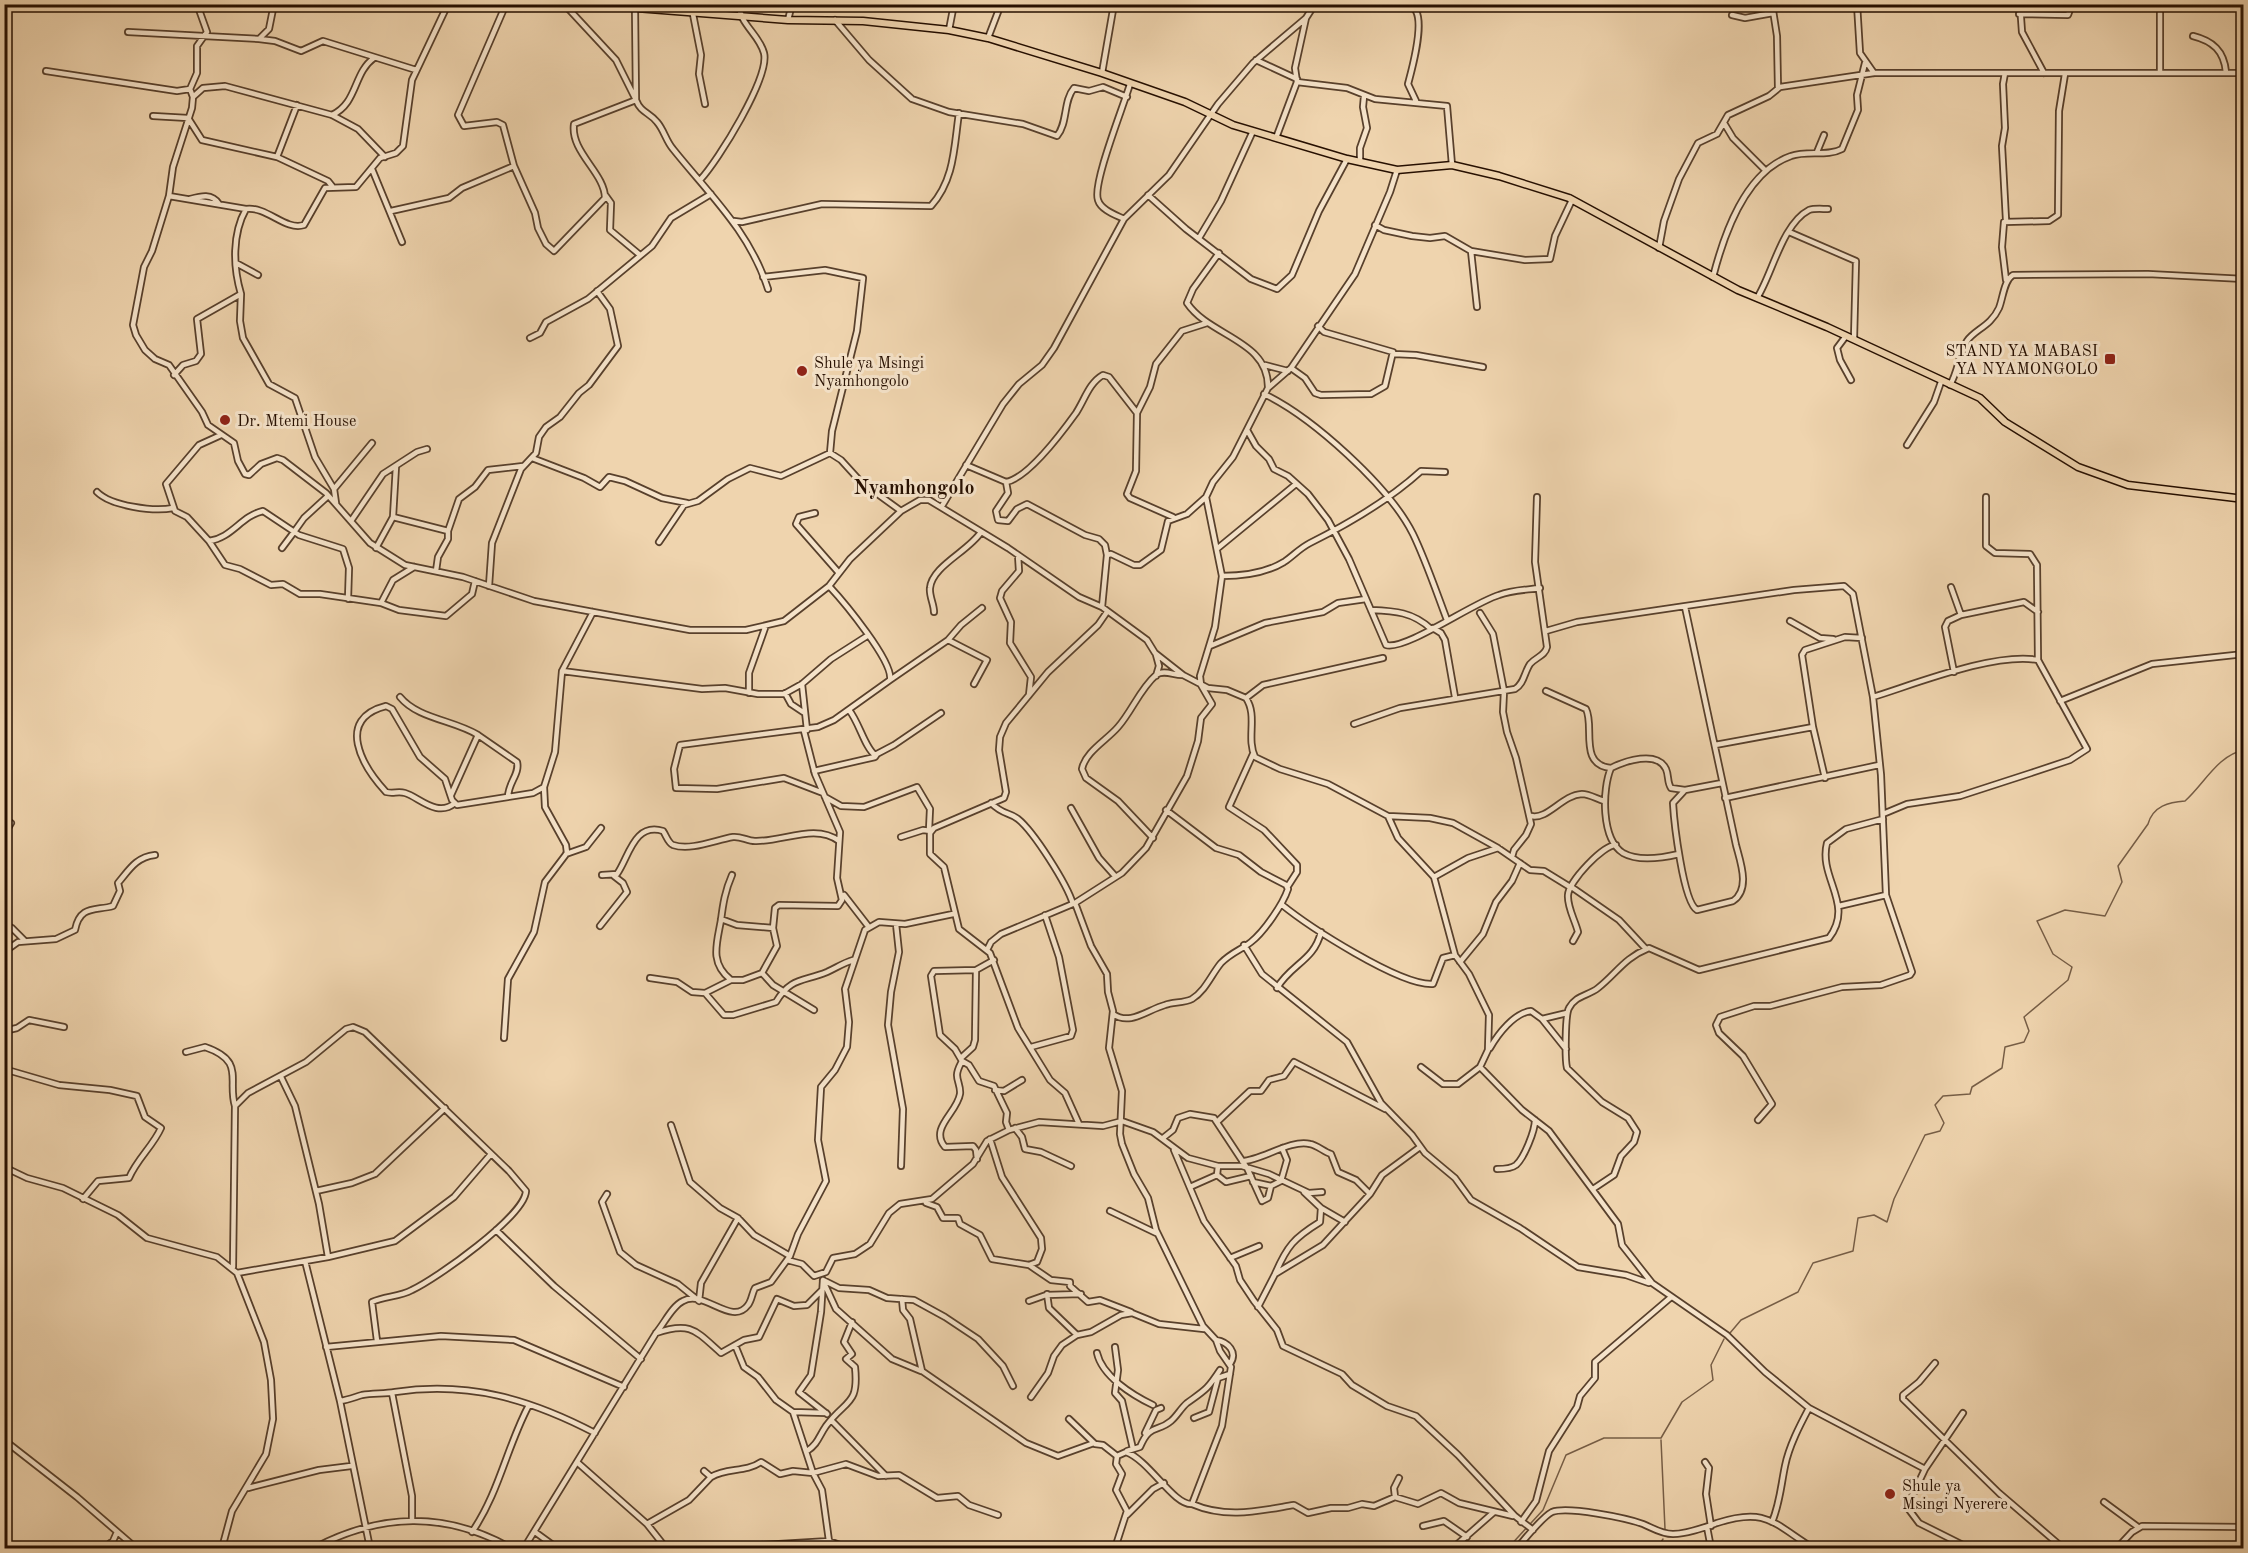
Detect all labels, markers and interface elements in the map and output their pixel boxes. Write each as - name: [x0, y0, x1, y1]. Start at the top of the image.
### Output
- place label: STAND YA MABASI YA NYAMONGOLO: [1945, 344, 2098, 378]
- marker: STAND YA MABASI YA NYAMONGOLO: [2103, 352, 2117, 366]
- place label: Shule ya Msingi Nyamhongolo: [814, 356, 924, 390]
- marker: Shule ya Msingi Nyamhongolo: [795, 364, 809, 378]
- marker: Dr. Mtemi House: [218, 413, 232, 427]
- place label: Dr. Mtemi House: [237, 414, 356, 430]
- district label: Nyamhongolo: [854, 479, 974, 499]
- place label: Shule ya Msingi Nyerere: [1902, 1479, 2008, 1513]
- marker: Shule ya Msingi Nyerere: [1883, 1487, 1897, 1501]

